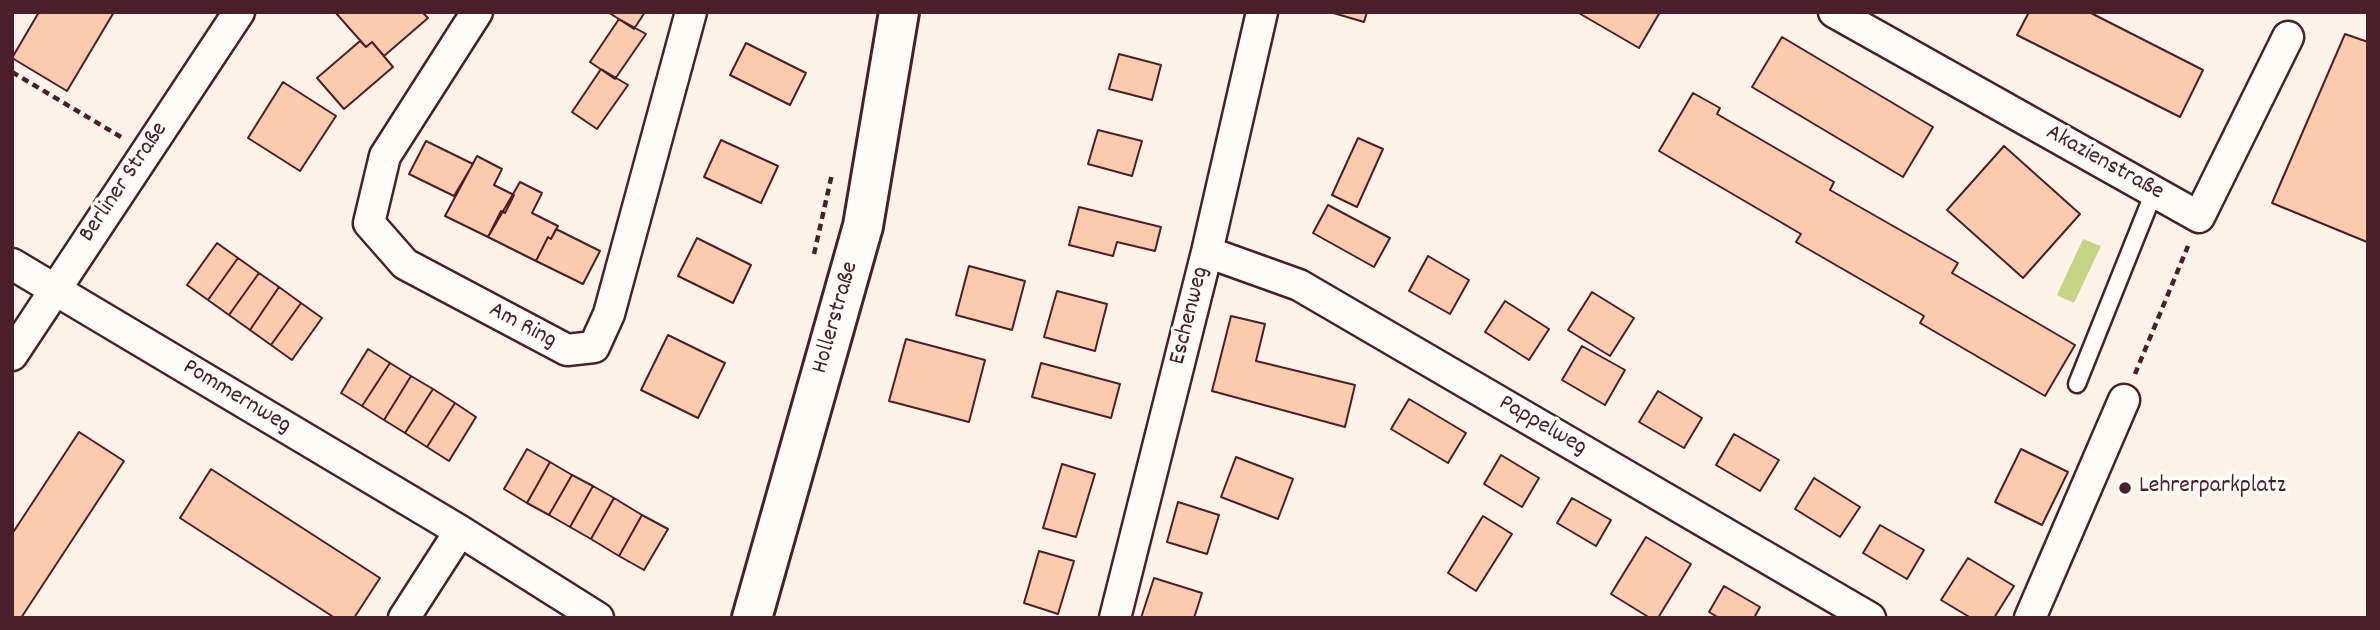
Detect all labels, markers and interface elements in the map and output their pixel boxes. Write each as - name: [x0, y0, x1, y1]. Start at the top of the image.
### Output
- street label: Berliner Straße: [74, 118, 176, 248]
- street label: Akazienstraße: [2040, 120, 2168, 208]
- street label: Hollerstraße: [807, 259, 867, 377]
- street label: Eschenweg: [1165, 264, 1217, 368]
- street label: Am Ring: [483, 297, 561, 357]
- street label: Pommernweg: [176, 354, 296, 442]
- street label: Pappelweg: [1493, 390, 1591, 464]
- place label: Lehrerparkplatz: [2139, 474, 2286, 502]
- marker: Lehrerparkplatz: [2117, 480, 2133, 496]

